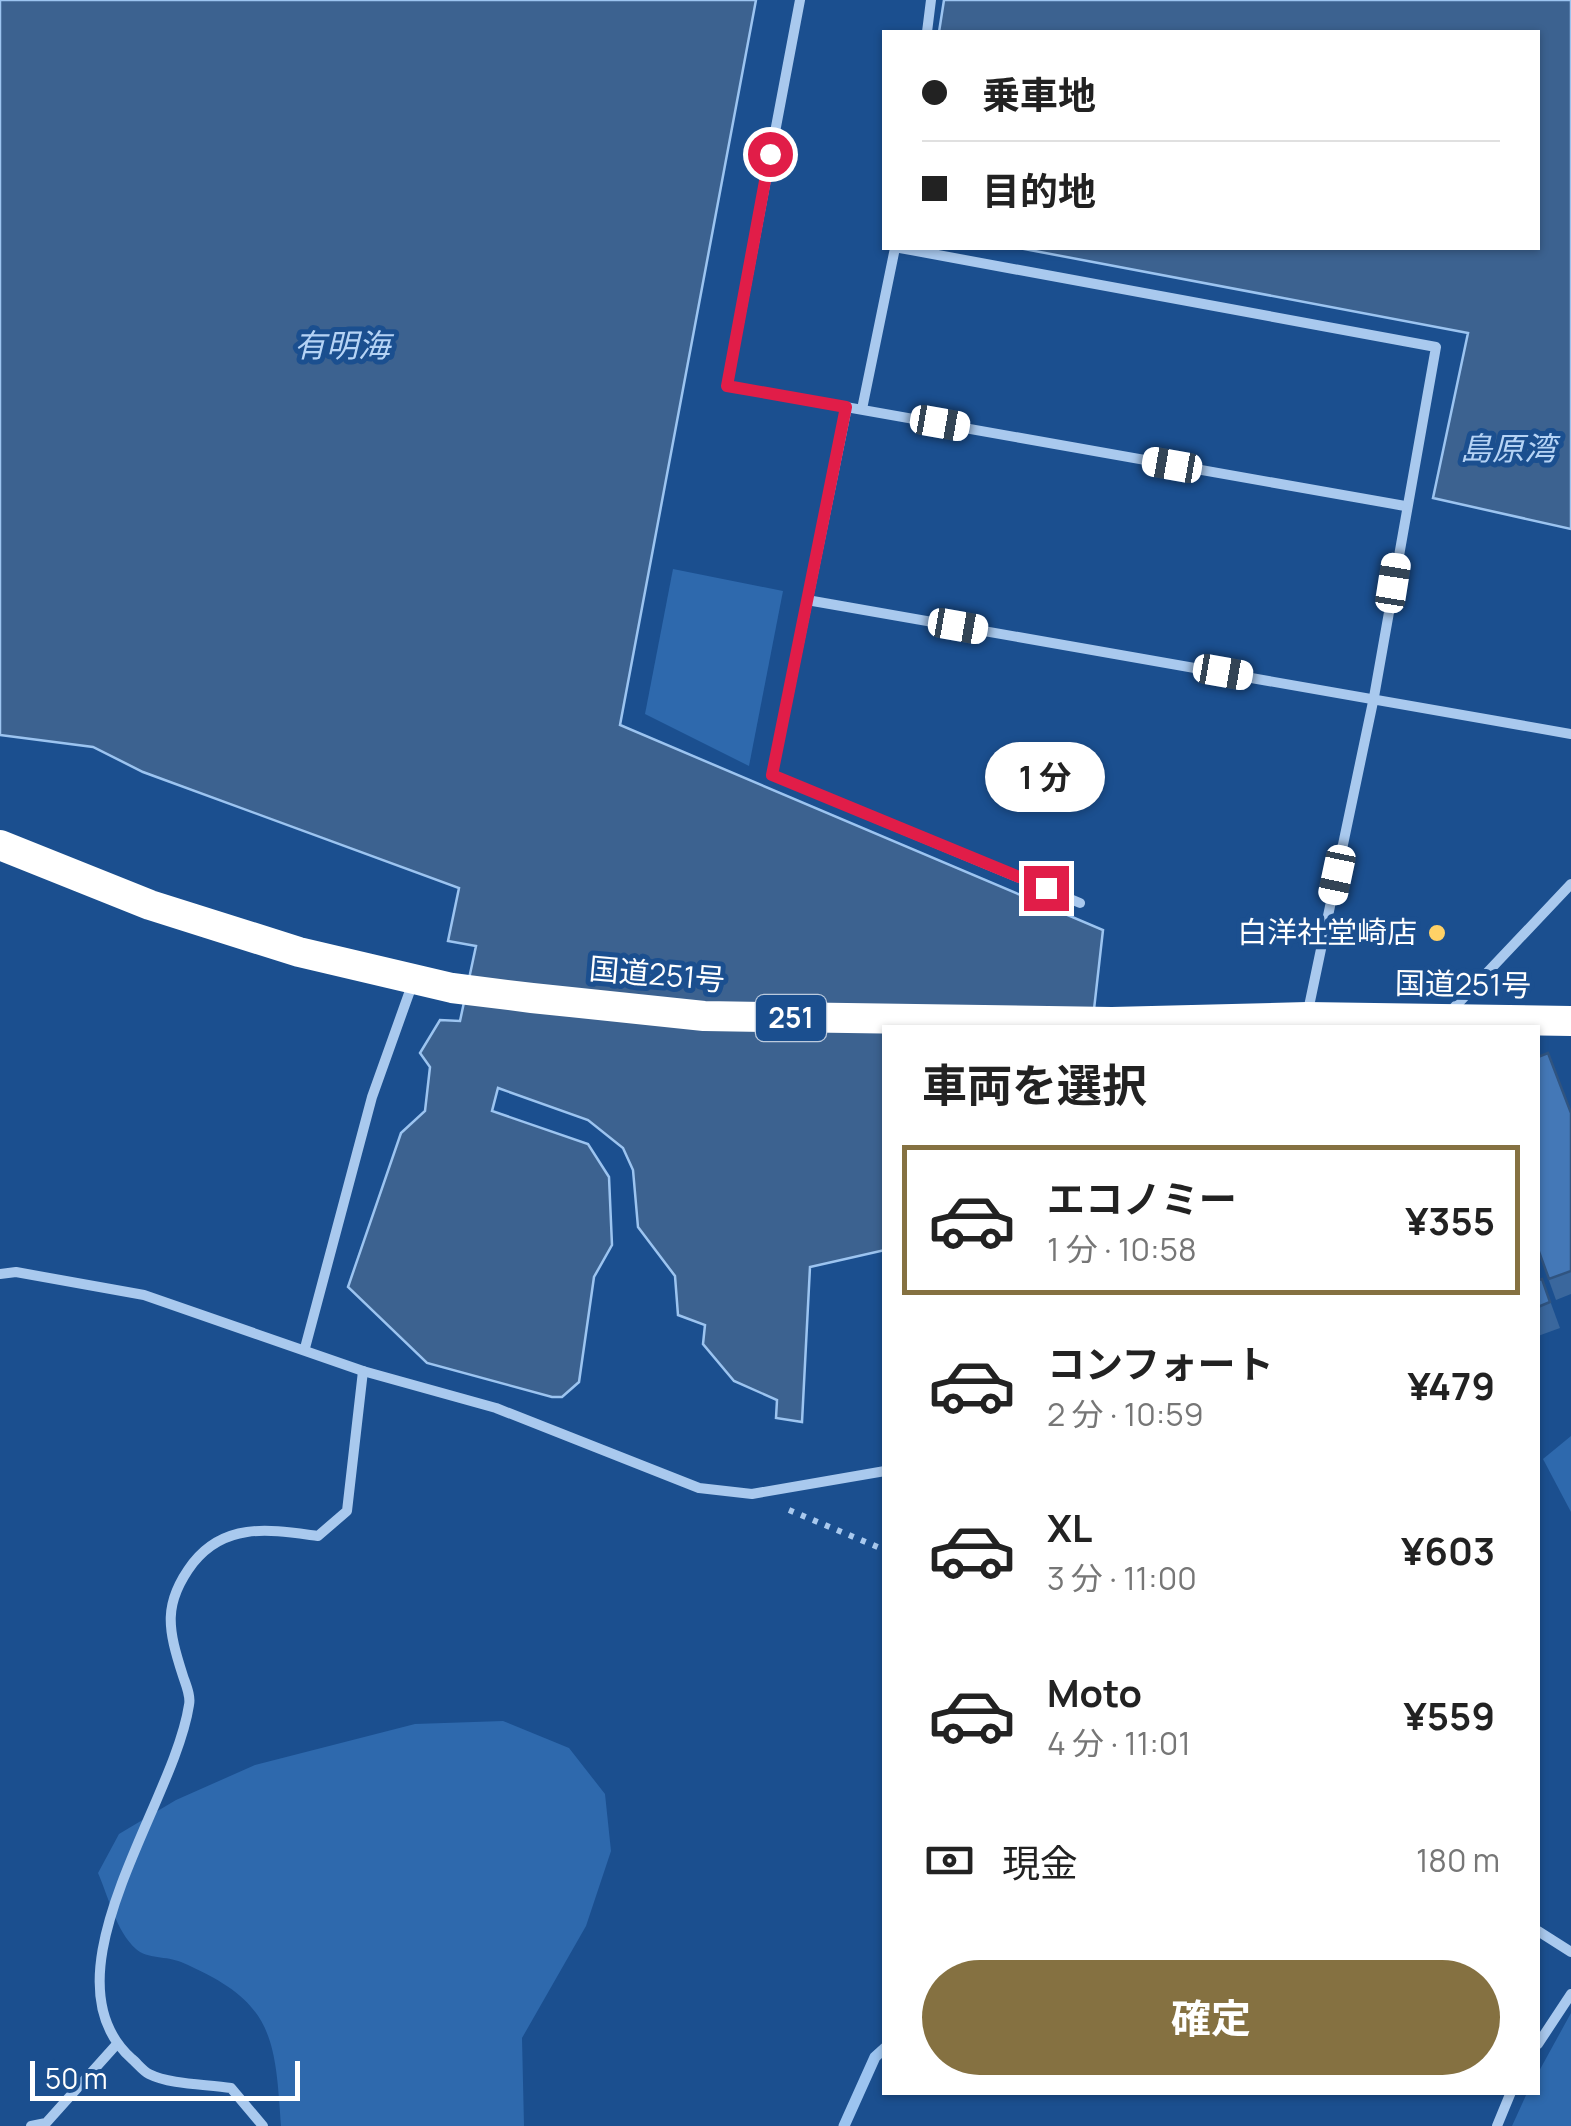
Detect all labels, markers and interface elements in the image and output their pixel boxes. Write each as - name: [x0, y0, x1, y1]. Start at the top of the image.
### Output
- text: 乗車地: [982, 68, 1096, 120]
- route start: [748, 132, 793, 177]
- text: 目的地: [982, 164, 1096, 216]
- water label: 有明海: [294, 323, 395, 367]
- car: [908, 403, 972, 443]
- water label: 島原湾: [1460, 426, 1561, 470]
- car: [1140, 445, 1204, 485]
- car: [1373, 551, 1413, 615]
- car: [926, 606, 990, 646]
- car: [1191, 652, 1255, 692]
- callout: 1 分: [986, 743, 1106, 813]
- text: 1 分: [1019, 755, 1071, 799]
- car: [1316, 843, 1358, 907]
- route end: [1024, 866, 1069, 911]
- place label: 白洋社堂崎店: [1237, 911, 1417, 952]
- marker: 白洋社堂崎店: [1426, 922, 1448, 944]
- street label: 国道251号: [588, 947, 727, 1000]
- street label: 国道251号: [1395, 962, 1531, 1005]
- road number: 251: [756, 995, 826, 1041]
- text: 車両を選択: [922, 1054, 1147, 1116]
- text: エコノミー: [1047, 1172, 1237, 1224]
- icon: car: [927, 1175, 1017, 1265]
- text: ¥355: [1405, 1194, 1495, 1246]
- text: 1 分 · 10:58: [1047, 1227, 1197, 1271]
- text: コンフォート: [1047, 1337, 1274, 1389]
- icon: car: [927, 1340, 1017, 1430]
- text: ¥479: [1407, 1359, 1495, 1411]
- text: 2 分 · 10:59: [1047, 1392, 1204, 1436]
- text: XL: [1047, 1501, 1092, 1553]
- icon: car: [927, 1505, 1017, 1595]
- text: ¥603: [1401, 1524, 1495, 1576]
- text: 3 分 · 11:00: [1047, 1556, 1197, 1600]
- text: Moto: [1047, 1666, 1142, 1718]
- icon: car: [927, 1670, 1017, 1760]
- text: ¥559: [1404, 1689, 1495, 1741]
- text: 4 分 · 11:01: [1047, 1721, 1191, 1765]
- icon: cash: [922, 1833, 977, 1888]
- text: 現金: [1002, 1836, 1078, 1888]
- text: 180 m: [1416, 1838, 1500, 1882]
- button: 確定: [922, 1960, 1500, 2075]
- scale bar: [30, 2056, 300, 2100]
- text: 50 m: [45, 2059, 108, 2097]

